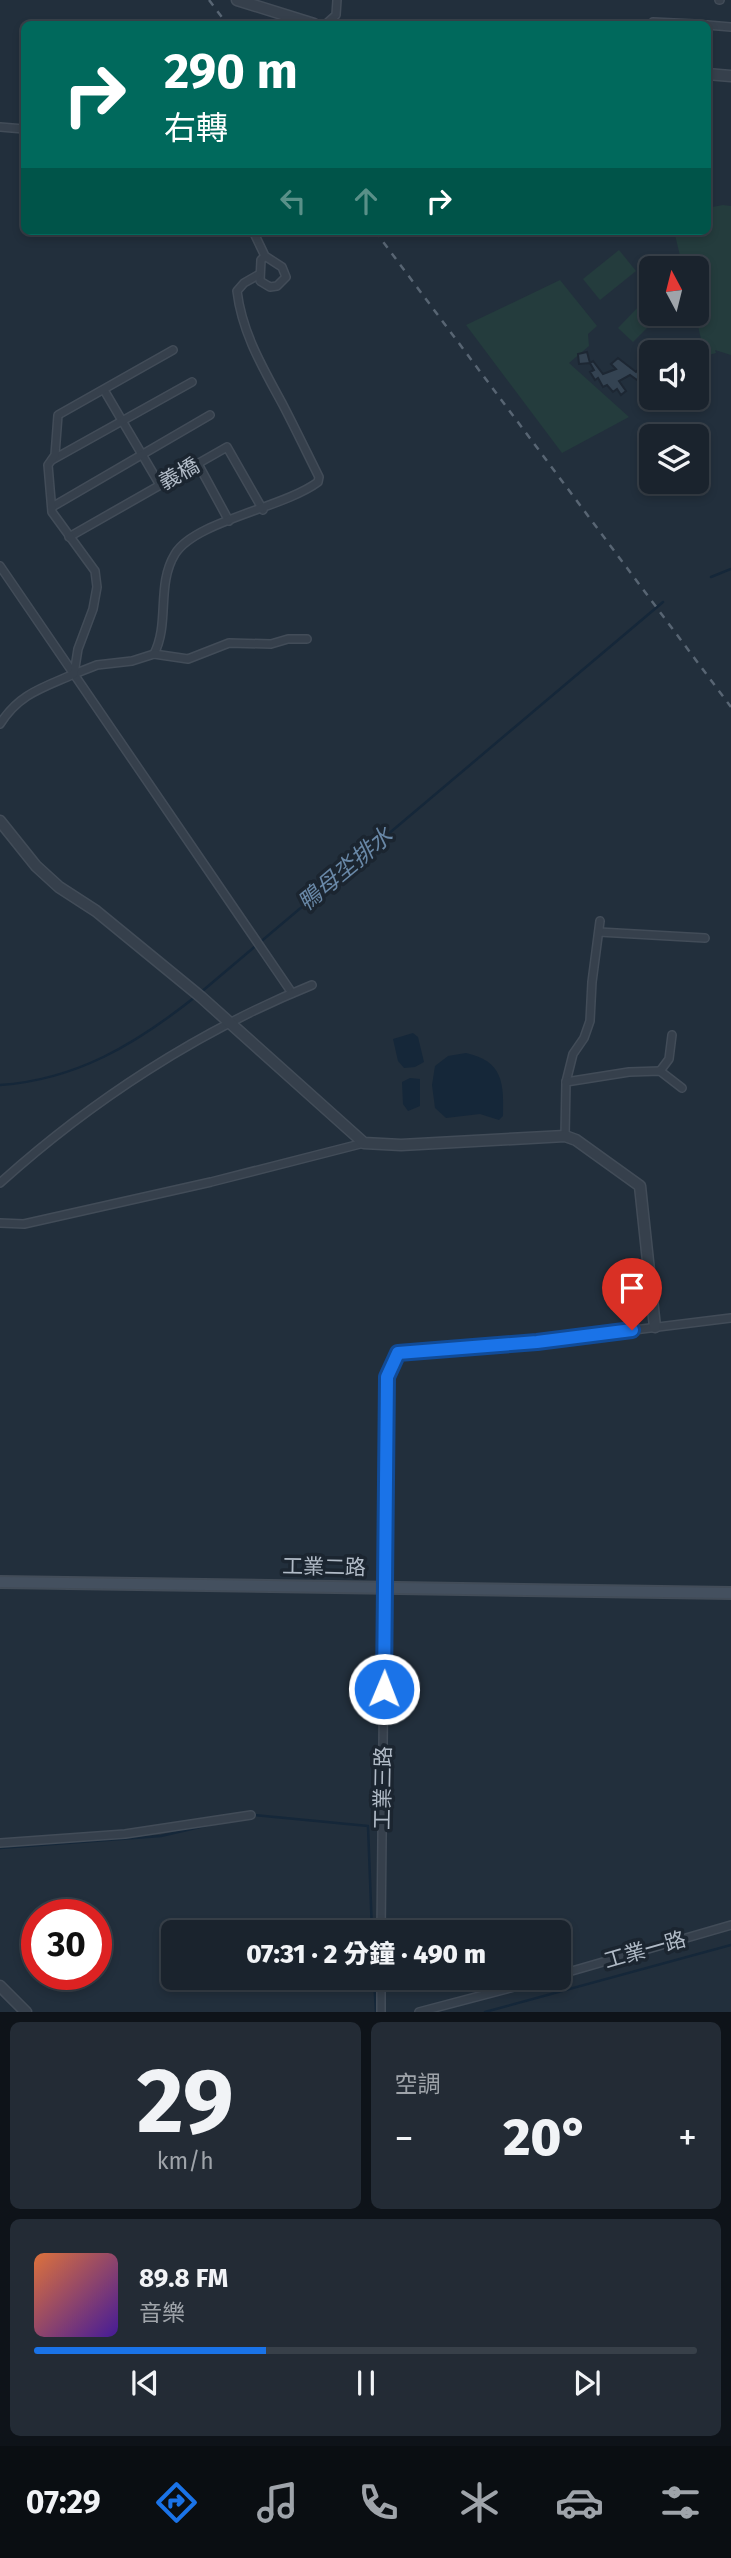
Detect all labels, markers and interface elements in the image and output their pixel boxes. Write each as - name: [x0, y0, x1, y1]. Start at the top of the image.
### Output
- text: 290 m: [164, 42, 298, 101]
- icon: right: [49, 49, 140, 140]
- text: 右轉: [164, 109, 228, 147]
- icon: left: [274, 182, 312, 220]
- icon: ahead: [347, 182, 385, 220]
- icon: right: [420, 182, 458, 220]
- north arrow: [639, 256, 709, 326]
- map controls: [639, 256, 709, 494]
- button: sound: [639, 340, 709, 410]
- button: layers: [639, 424, 709, 494]
- street label: 義橋: [154, 452, 204, 496]
- water label: 鴨母坔排水: [292, 821, 399, 917]
- pin: [602, 1258, 662, 1330]
- icon: arrive: [613, 1269, 651, 1307]
- street label: 工業二路: [282, 1553, 366, 1581]
- position arrow: [347, 1652, 421, 1726]
- street label: 工業三路: [369, 1746, 397, 1830]
- speed limit sign: 30: [21, 1899, 112, 1990]
- street label: 工業一路: [601, 1926, 689, 1974]
- text: 07:31 · 2 分鐘 · 490 m: [246, 1939, 486, 1970]
- text: 29: [137, 2047, 234, 2156]
- text: 空調: [395, 2070, 441, 2098]
- text: 20°: [503, 2106, 588, 2169]
- text: −: [395, 2115, 414, 2161]
- text: +: [678, 2115, 697, 2161]
- text: km/h: [157, 2147, 214, 2175]
- text: 89.8 FM: [139, 2263, 228, 2294]
- text: 音樂: [139, 2299, 185, 2327]
- icon: previous: [126, 2364, 164, 2402]
- icon: pause: [347, 2364, 385, 2402]
- icon: next: [568, 2364, 606, 2402]
- icon: directions: [152, 2478, 201, 2527]
- icon: music: [253, 2478, 302, 2527]
- icon: phone: [354, 2478, 403, 2527]
- icon: climate: [455, 2478, 504, 2527]
- icon: car: [555, 2478, 604, 2527]
- icon: filters: [656, 2478, 705, 2527]
- text: 07:29: [26, 2483, 101, 2521]

